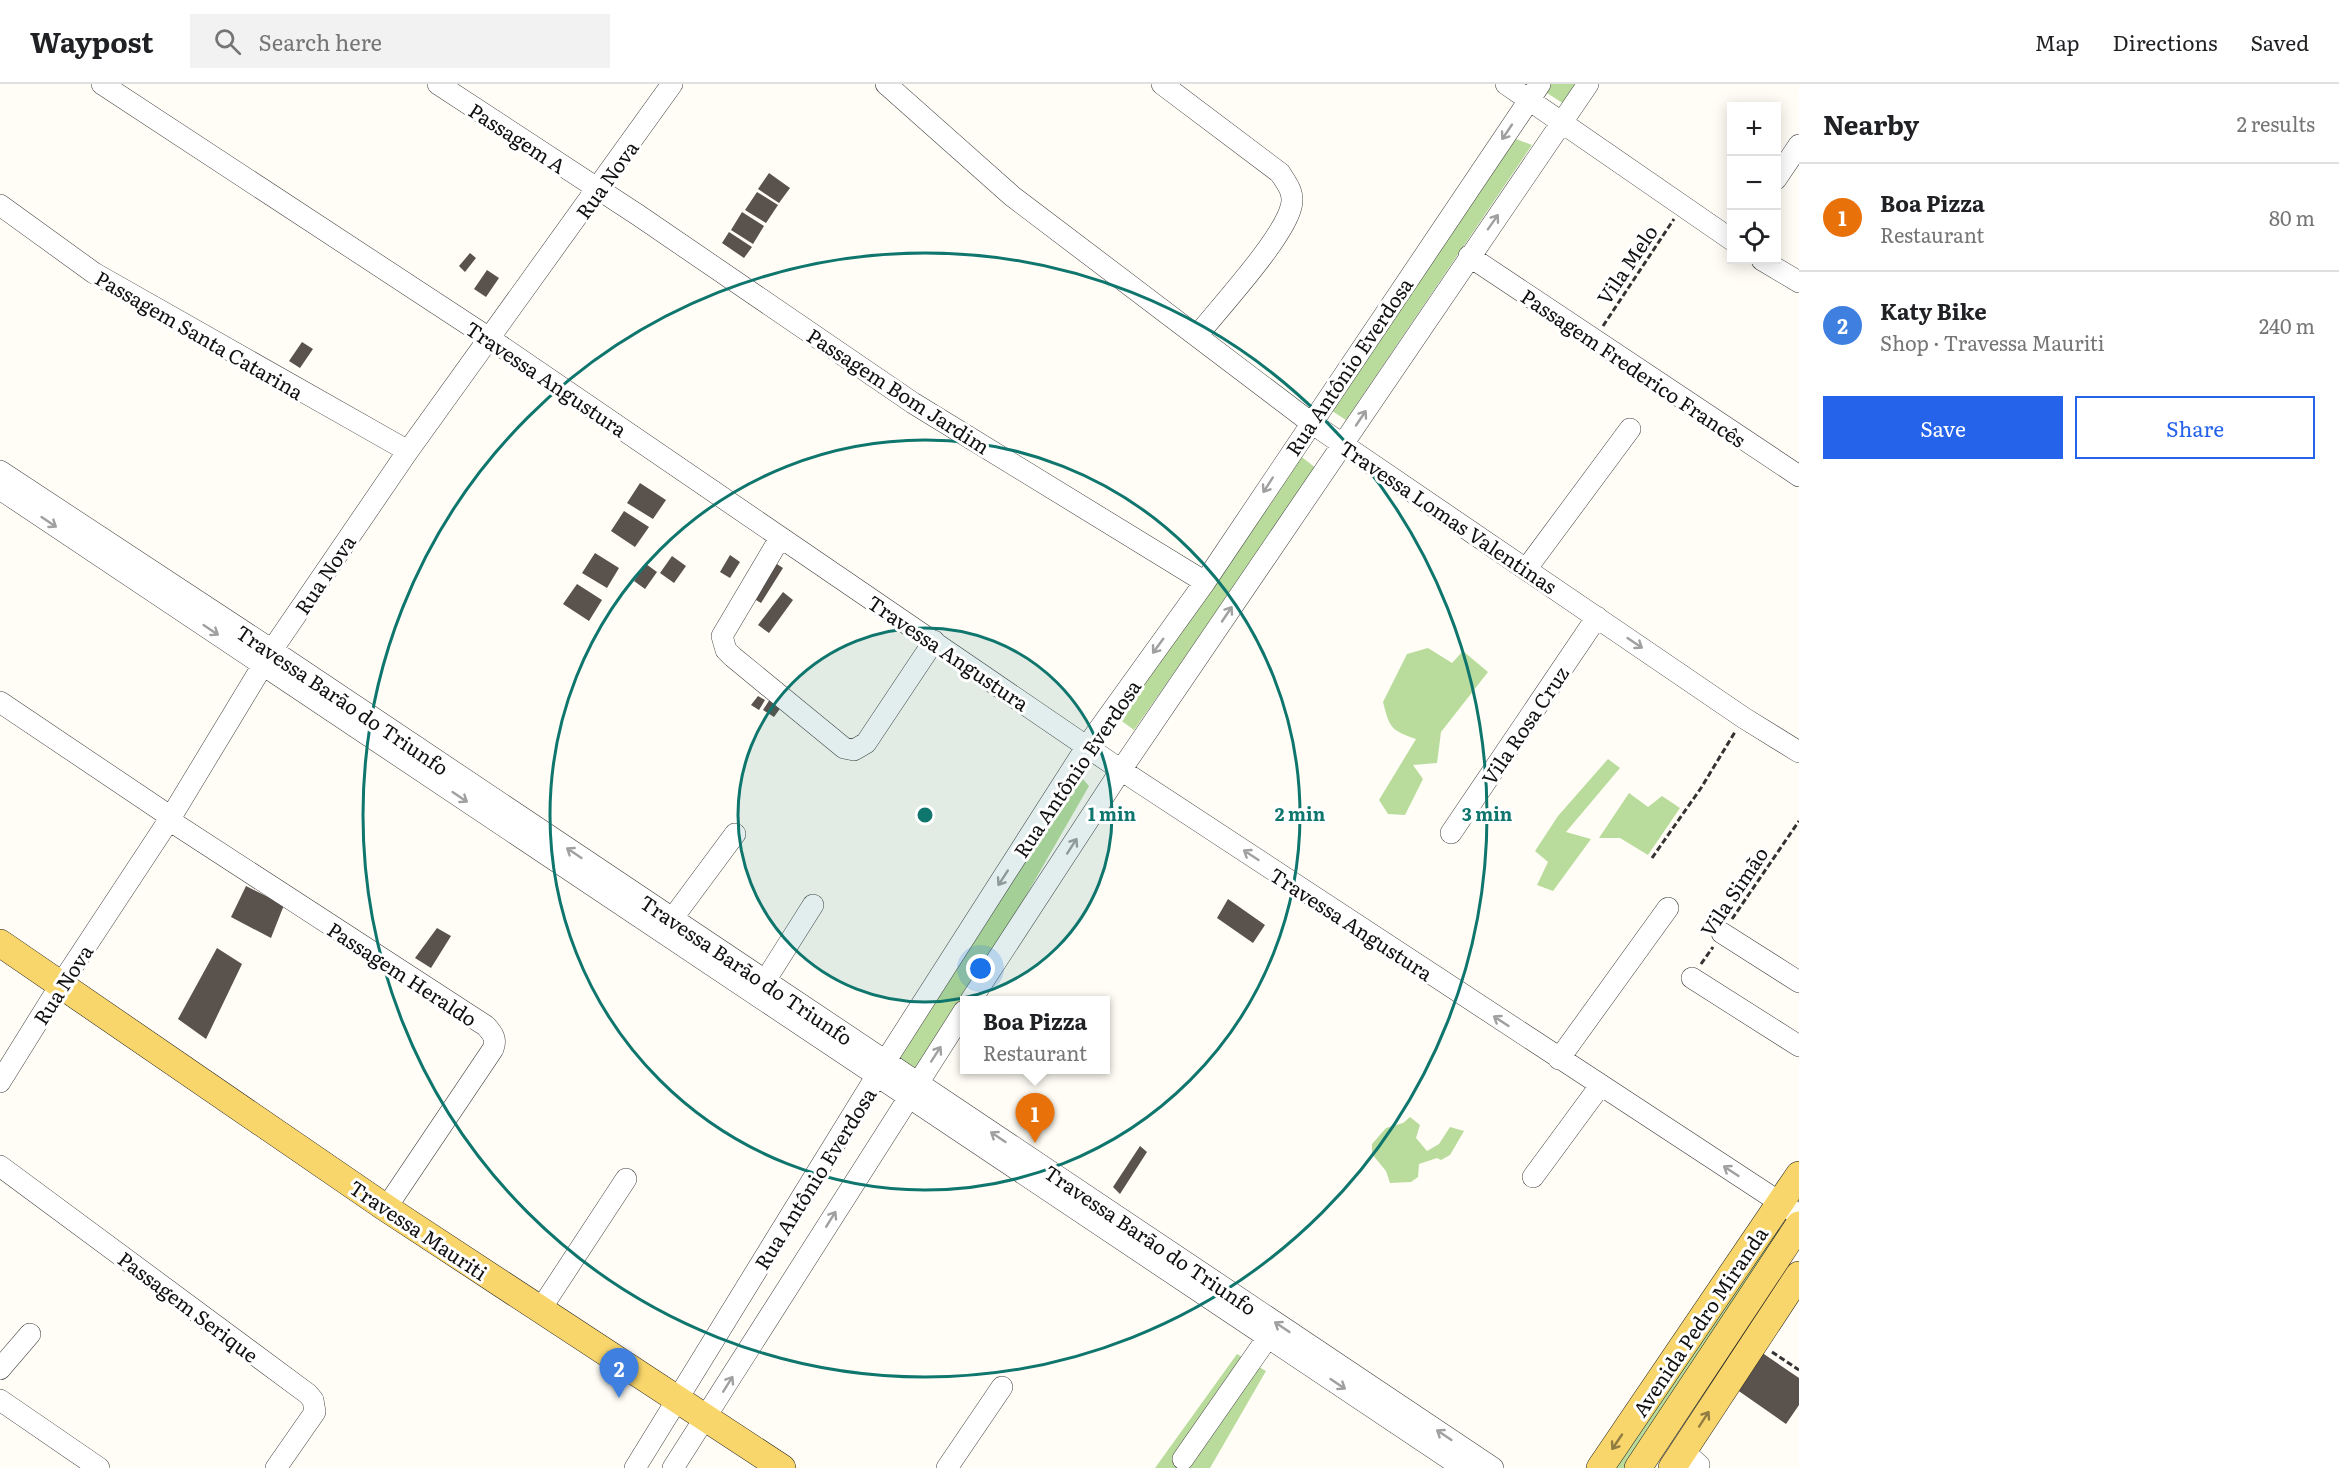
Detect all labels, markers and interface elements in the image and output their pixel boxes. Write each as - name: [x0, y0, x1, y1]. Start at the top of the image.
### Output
- search box: [190, 14, 610, 68]
- text: Waypost: [30, 20, 154, 62]
- icon: search: [211, 25, 244, 58]
- text: Search here: [259, 25, 382, 58]
- text: Map: [2035, 26, 2080, 57]
- text: Directions: [2113, 26, 2218, 57]
- text: Saved: [2251, 26, 2309, 57]
- street label: Passagem A: [463, 94, 573, 180]
- map controls: [1727, 102, 1781, 264]
- button: +: [1727, 102, 1781, 156]
- text: Nearby: [1823, 104, 1919, 143]
- text: 2 results: [2237, 108, 2315, 138]
- one-way arrow: [1501, 124, 1513, 140]
- street label: Rua Nova: [567, 133, 645, 224]
- button: −: [1727, 156, 1781, 210]
- text: Boa Pizza: [1880, 186, 1985, 219]
- text: 1: [1838, 202, 1847, 232]
- text: 80 m: [2269, 202, 2315, 232]
- button: locate: [1727, 210, 1781, 264]
- one-way arrow: [1487, 214, 1499, 230]
- street label: Vila Melo: [1588, 218, 1664, 310]
- text: Restaurant: [1880, 219, 1984, 249]
- street label: Passagem Santa Catarina: [90, 262, 310, 406]
- street label: Rua Antônio Everdosa: [1277, 271, 1419, 461]
- street label: Passagem Frederico Francês: [1516, 280, 1752, 454]
- text: Katy Bike: [1880, 294, 1987, 327]
- text: 2: [1837, 310, 1848, 340]
- text: 240 m: [2259, 310, 2315, 340]
- street label: Travessa Angustura: [460, 313, 634, 443]
- street label: Passagem Bom Jardim: [802, 320, 996, 460]
- text: Shop · Travessa Mauriti: [1880, 327, 2104, 357]
- button: Save: [1823, 396, 2063, 459]
- button: Share: [2075, 396, 2315, 459]
- one-way arrow: [1355, 411, 1367, 427]
- street label: Travessa Lomas Valentinas: [1334, 432, 1564, 600]
- one-way arrow: [1262, 476, 1274, 493]
- one-way arrow: [40, 516, 56, 528]
- street label: Rua Nova: [286, 528, 362, 620]
- street label: Travessa Angustura: [862, 587, 1036, 717]
- one-way arrow: [1221, 606, 1233, 623]
- street label: Travessa Barão do Triunfo: [231, 616, 455, 782]
- one-way arrow: [202, 624, 219, 636]
- one-way arrow: [1626, 637, 1642, 649]
- one-way arrow: [1152, 638, 1165, 654]
- street label: Vila Rosa Cruz: [1473, 659, 1575, 790]
- street label: Rua Antônio Everdosa: [1005, 673, 1147, 863]
- one-way arrow: [451, 791, 468, 803]
- text: 1 min: [1088, 800, 1137, 827]
- text: 2 min: [1275, 800, 1326, 827]
- text: 3 min: [1462, 800, 1513, 827]
- centre of rings: [915, 805, 935, 825]
- one-way arrow: [1065, 837, 1078, 854]
- street label: Vila Simão: [1692, 840, 1774, 942]
- one-way arrow: [566, 847, 583, 859]
- one-way arrow: [1242, 849, 1259, 862]
- street label: Travessa Angustura: [1265, 859, 1440, 987]
- one-way arrow: [997, 869, 1009, 885]
- street label: Travessa Barão do Triunfo: [635, 886, 859, 1052]
- street label: Passagem Heraldo: [322, 913, 484, 1033]
- street label: Rua Nova: [25, 938, 99, 1030]
- your location: [966, 954, 995, 983]
- popup: [960, 996, 1110, 1074]
- text: Boa Pizza: [983, 1004, 1087, 1037]
- one-way arrow: [1493, 1015, 1510, 1027]
- text: Restaurant: [983, 1037, 1087, 1067]
- one-way arrow: [930, 1046, 943, 1063]
- street label: Rua Antônio Everdosa: [746, 1081, 882, 1275]
- pin: 1: [1016, 1094, 1054, 1143]
- one-way arrow: [990, 1130, 1007, 1142]
- street label: Travessa Barão do Triunfo: [1039, 1156, 1263, 1322]
- one-way arrow: [1723, 1165, 1740, 1177]
- street label: Travessa Mauriti: [344, 1172, 494, 1287]
- one-way arrow: [825, 1210, 838, 1227]
- street label: Avenida Pedro Miranda: [1624, 1220, 1774, 1422]
- street label: Passagem Serique: [113, 1243, 265, 1369]
- one-way arrow: [1274, 1321, 1291, 1333]
- pin: 2: [600, 1348, 638, 1398]
- one-way arrow: [722, 1376, 734, 1393]
- one-way arrow: [1329, 1378, 1346, 1390]
- one-way arrow: [1698, 1411, 1710, 1428]
- one-way arrow: [1436, 1429, 1453, 1441]
- one-way arrow: [1611, 1434, 1623, 1450]

